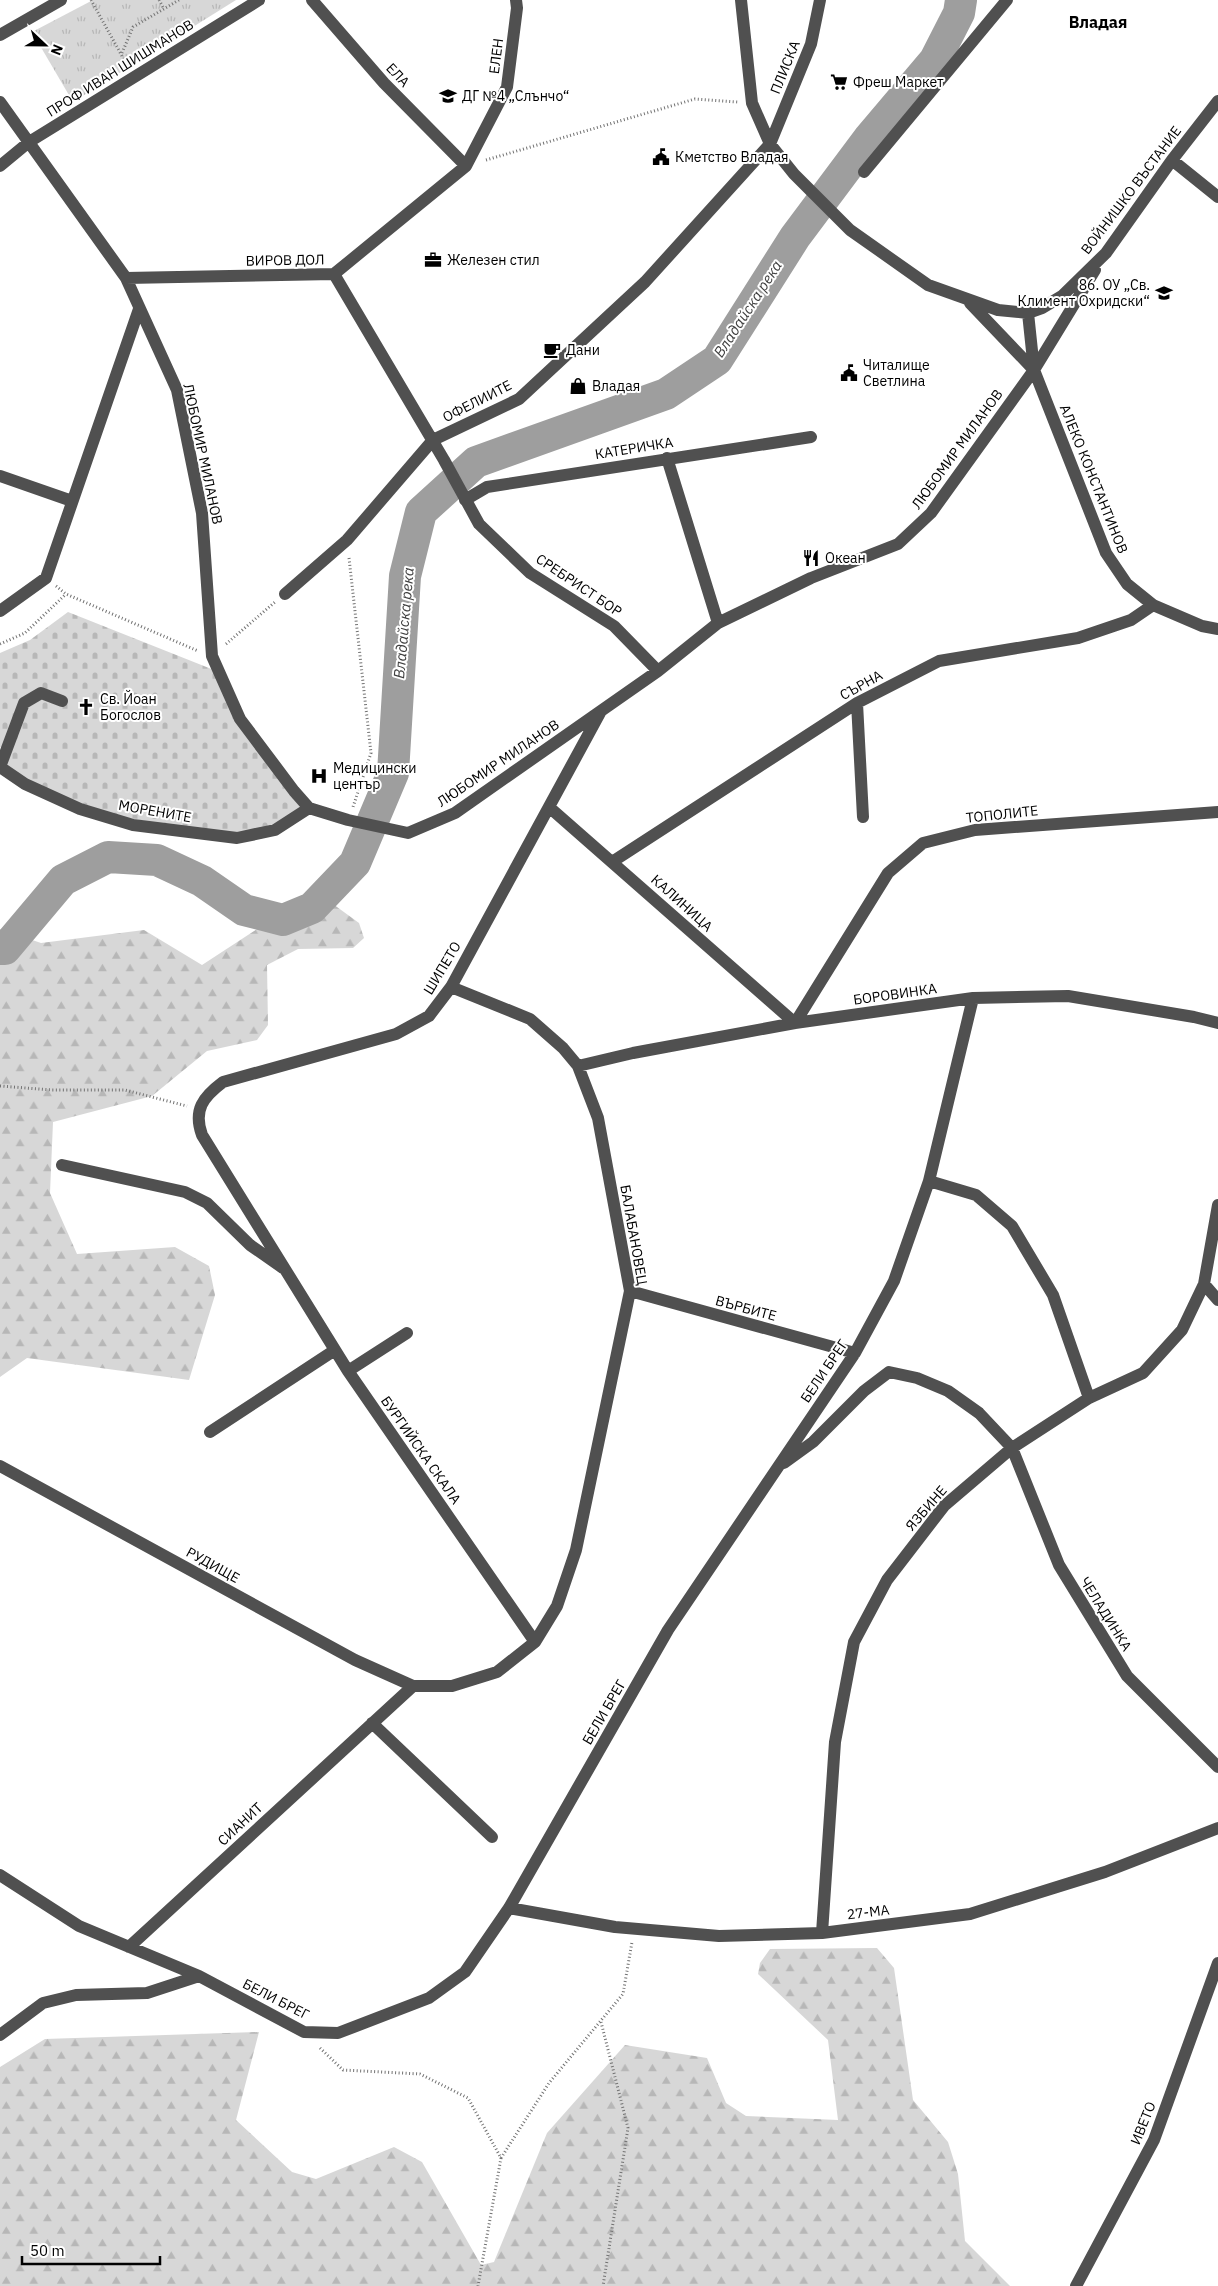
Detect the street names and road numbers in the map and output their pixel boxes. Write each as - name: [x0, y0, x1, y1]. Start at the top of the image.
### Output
- street label: ПРОФ ИВАН ШИШМАНОВ: [43, 15, 197, 121]
- street label: ЕЛЕН: [485, 37, 507, 75]
- street label: ПЛИСКА: [766, 38, 804, 96]
- street label: ЕЛА: [382, 59, 414, 91]
- street label: ВОЙНИШКО ВЪСТАНИЕ: [1076, 122, 1185, 258]
- street label: ВИРОВ ДОЛ: [245, 250, 325, 270]
- street label: ОФЕЛИИТЕ: [439, 376, 515, 426]
- street label: ЛЮБОМИР МИЛАНОВ: [179, 382, 227, 526]
- street label: ЛЮБОМИР МИЛАНОВ: [907, 386, 1007, 512]
- street label: АЛЕКО КОНСТАНТИНОВ: [1056, 402, 1132, 556]
- street label: КАТЕРИЧКА: [594, 433, 675, 463]
- street label: СРЕБРИСТ БОР: [533, 550, 625, 620]
- street label: СЪРНА: [836, 666, 886, 704]
- street label: ЛЮБОМИР МИЛАНОВ: [433, 715, 563, 811]
- street label: МОРЕНИТЕ: [117, 796, 193, 826]
- street label: ТОПОЛИТЕ: [965, 801, 1039, 827]
- street label: КАЛИНИЦА: [647, 871, 717, 935]
- street label: ШИПЕТО: [419, 938, 465, 998]
- street label: БОРОВИНКА: [852, 979, 938, 1009]
- street label: БАЛАБАНОВЕЦ: [616, 1183, 652, 1287]
- street label: ВЪРБИТЕ: [713, 1291, 779, 1325]
- street label: БЕЛИ БРЕГ: [796, 1336, 852, 1406]
- street label: БУРГИЙСКА СКАЛА: [377, 1392, 466, 1508]
- street label: ЯЗБИНЕ: [901, 1482, 951, 1534]
- street label: РУДИЩЕ: [183, 1543, 243, 1587]
- street label: ЧЕЛАДИНКА: [1076, 1574, 1136, 1654]
- street label: БЕЛИ БРЕГ: [578, 1676, 630, 1748]
- street label: СИАНИТ: [214, 1799, 266, 1849]
- street label: 27-МА: [846, 1900, 890, 1924]
- street label: БЕЛИ БРЕГ: [240, 1975, 312, 2023]
- street label: ИВЕТО: [1126, 2099, 1160, 2147]

